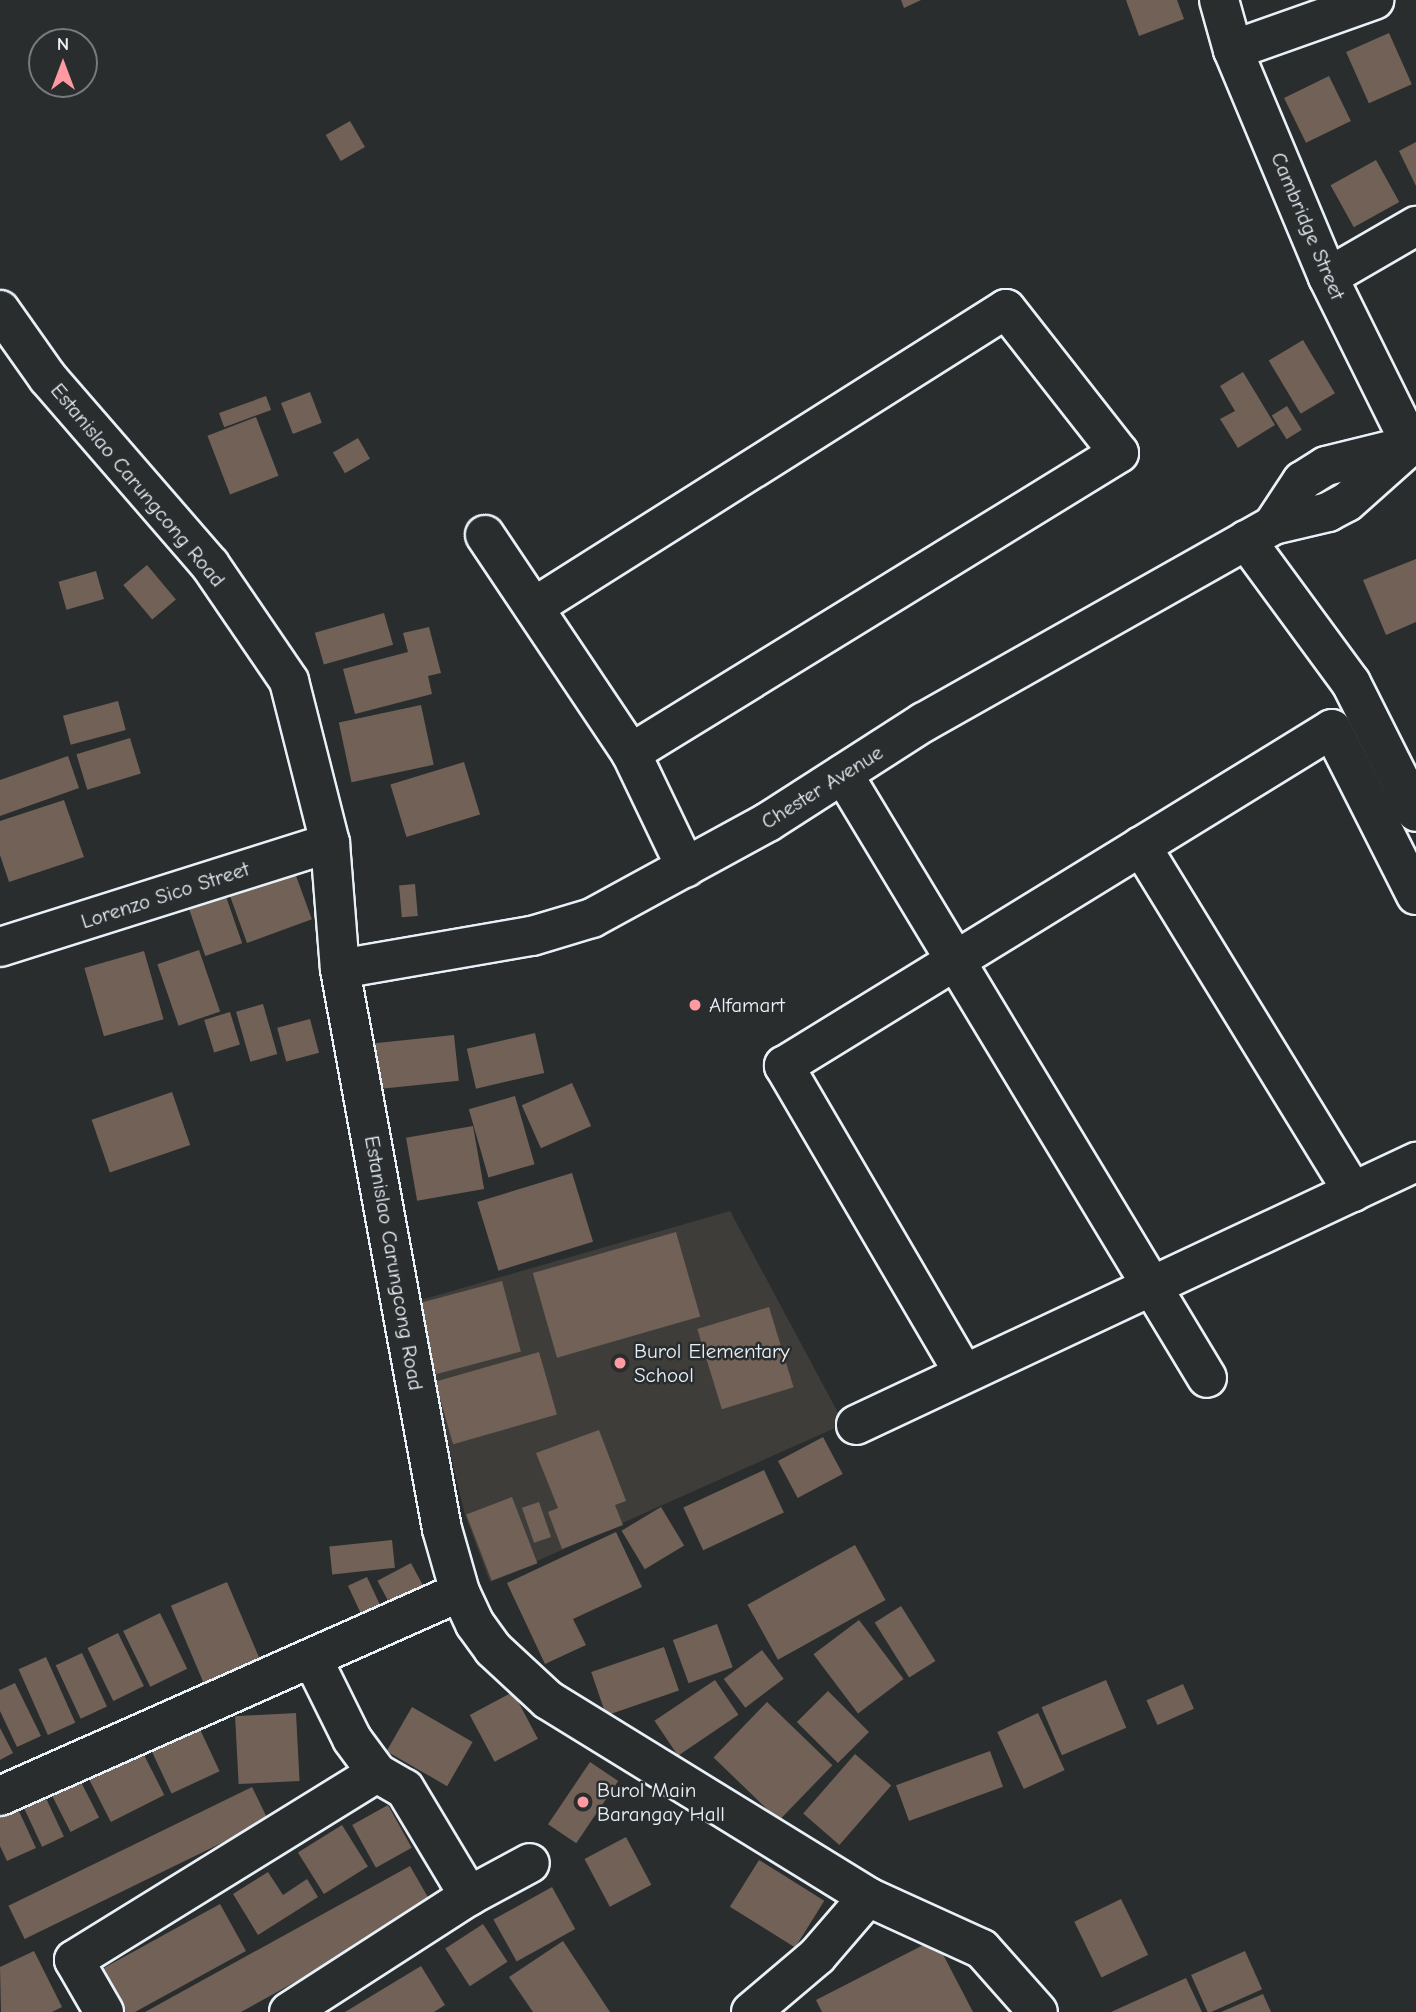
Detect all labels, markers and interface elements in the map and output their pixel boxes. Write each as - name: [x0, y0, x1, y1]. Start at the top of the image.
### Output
- north arrow: [28, 28, 98, 98]
- text: N: [57, 33, 69, 55]
- street label: Cambridge Street: [1266, 148, 1350, 304]
- street label: Estanislao Carungcong Road: [45, 378, 231, 592]
- street label: Chester Avenue: [757, 740, 887, 834]
- street label: Lorenzo Sico Street: [78, 856, 252, 934]
- place label: Alfamart: [709, 992, 785, 1018]
- marker: Alfamart: [687, 997, 703, 1013]
- street label: Estanislao Carungcong Road: [359, 1134, 429, 1392]
- place label: Burol Elementary School: [634, 1338, 790, 1388]
- marker: Burol Elementary School: [612, 1355, 628, 1371]
- place label: Burol Main Barangay Hall: [597, 1777, 725, 1827]
- marker: Burol Main Barangay Hall: [575, 1794, 591, 1810]

